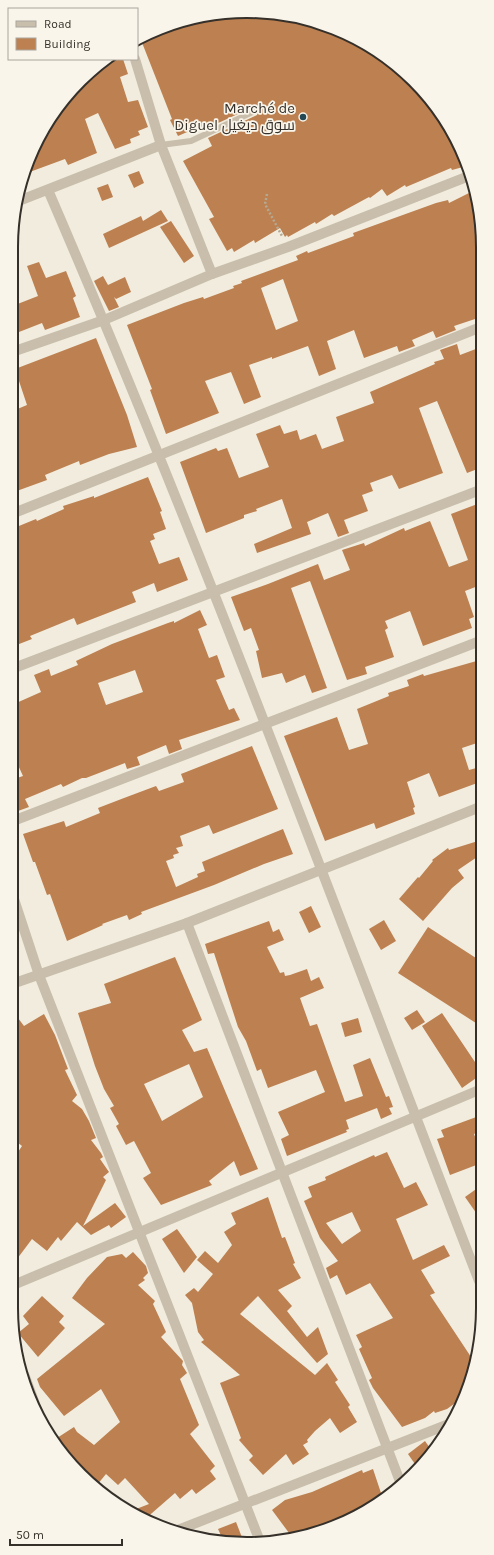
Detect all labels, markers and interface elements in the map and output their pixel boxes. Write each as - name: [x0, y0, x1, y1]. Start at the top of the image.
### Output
- legend: [8, 8, 138, 60]
- text: Road: [44, 17, 72, 31]
- text: Building: [44, 37, 91, 51]
- place label: Marché de Diguel سوق ديغيل: [174, 99, 295, 135]
- marker: Marché de Diguel سوق ديغيل: [298, 112, 308, 122]
- scale bar: [10, 1521, 122, 1547]
- text: 50 m: [16, 1528, 44, 1542]

